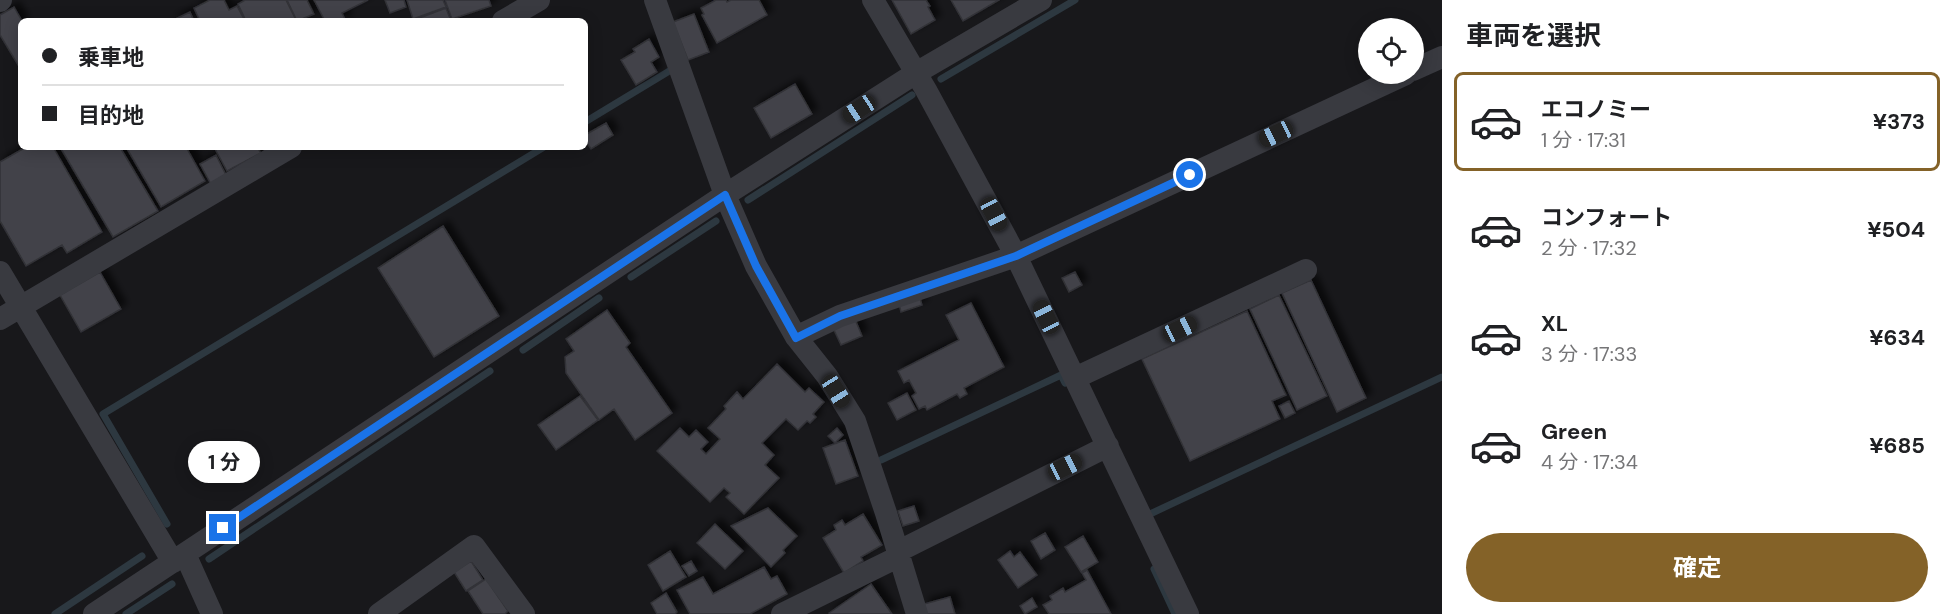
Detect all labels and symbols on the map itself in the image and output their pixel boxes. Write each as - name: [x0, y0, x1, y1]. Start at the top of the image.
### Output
- car: [839, 92, 879, 126]
- car: [1256, 118, 1296, 150]
- route start: [1176, 161, 1203, 188]
- car: [978, 194, 1010, 234]
- car: [1030, 297, 1062, 337]
- car: [1160, 313, 1200, 345]
- car: [819, 371, 853, 411]
- callout: 1 分: [187, 441, 259, 483]
- car: [1045, 451, 1085, 483]
- route end: [209, 514, 236, 541]

